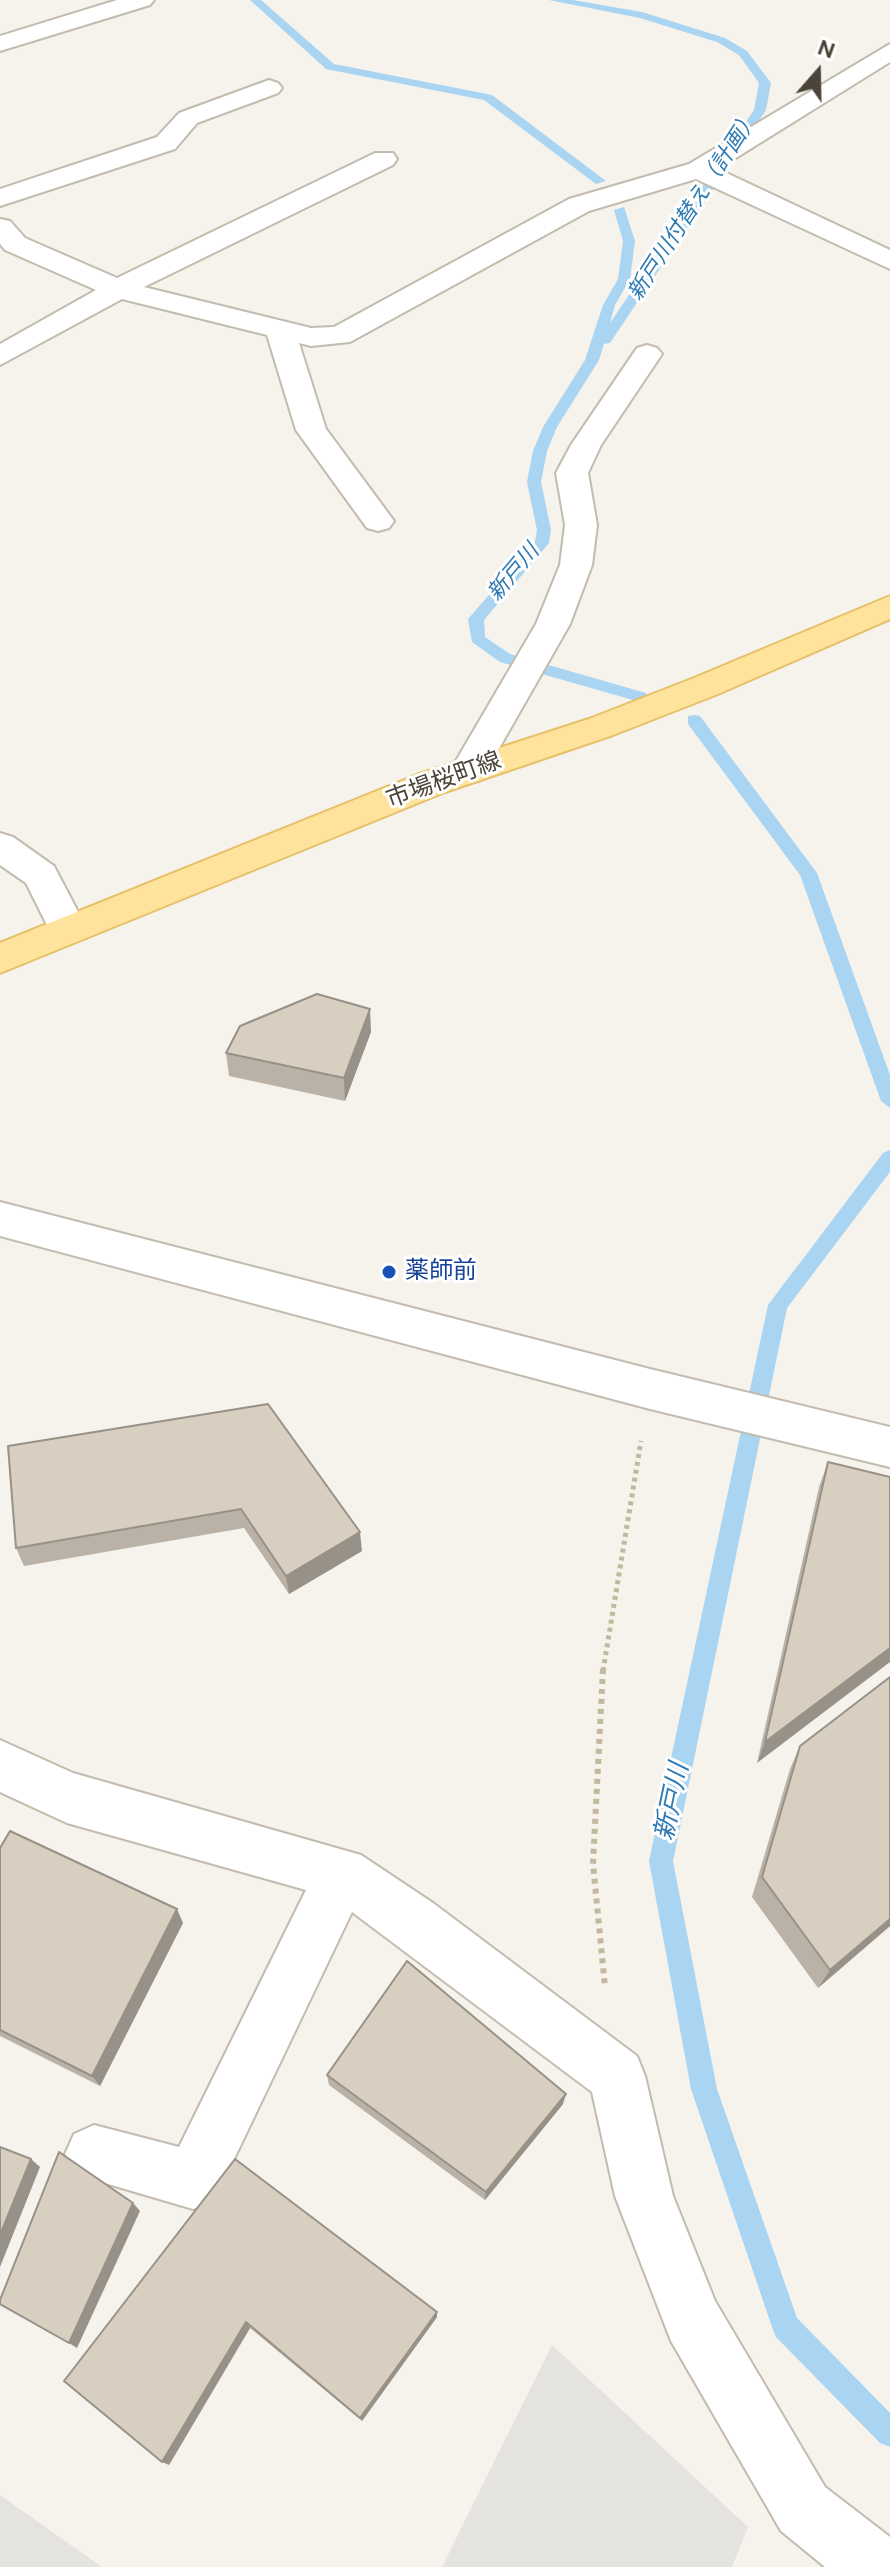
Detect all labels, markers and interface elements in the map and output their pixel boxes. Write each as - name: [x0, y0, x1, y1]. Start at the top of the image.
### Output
- north arrow: [778, 32, 858, 112]
- text: N: [814, 33, 839, 65]
- water label: 新戸川付替え（計画）: [623, 107, 765, 305]
- water label: 新戸川: [483, 539, 545, 607]
- street label: 市場桜町線: [383, 747, 505, 815]
- place label: 薬師前: [405, 1258, 477, 1286]
- marker: 薬師前: [380, 1263, 398, 1281]
- water label: 新戸川: [650, 1761, 696, 1843]

